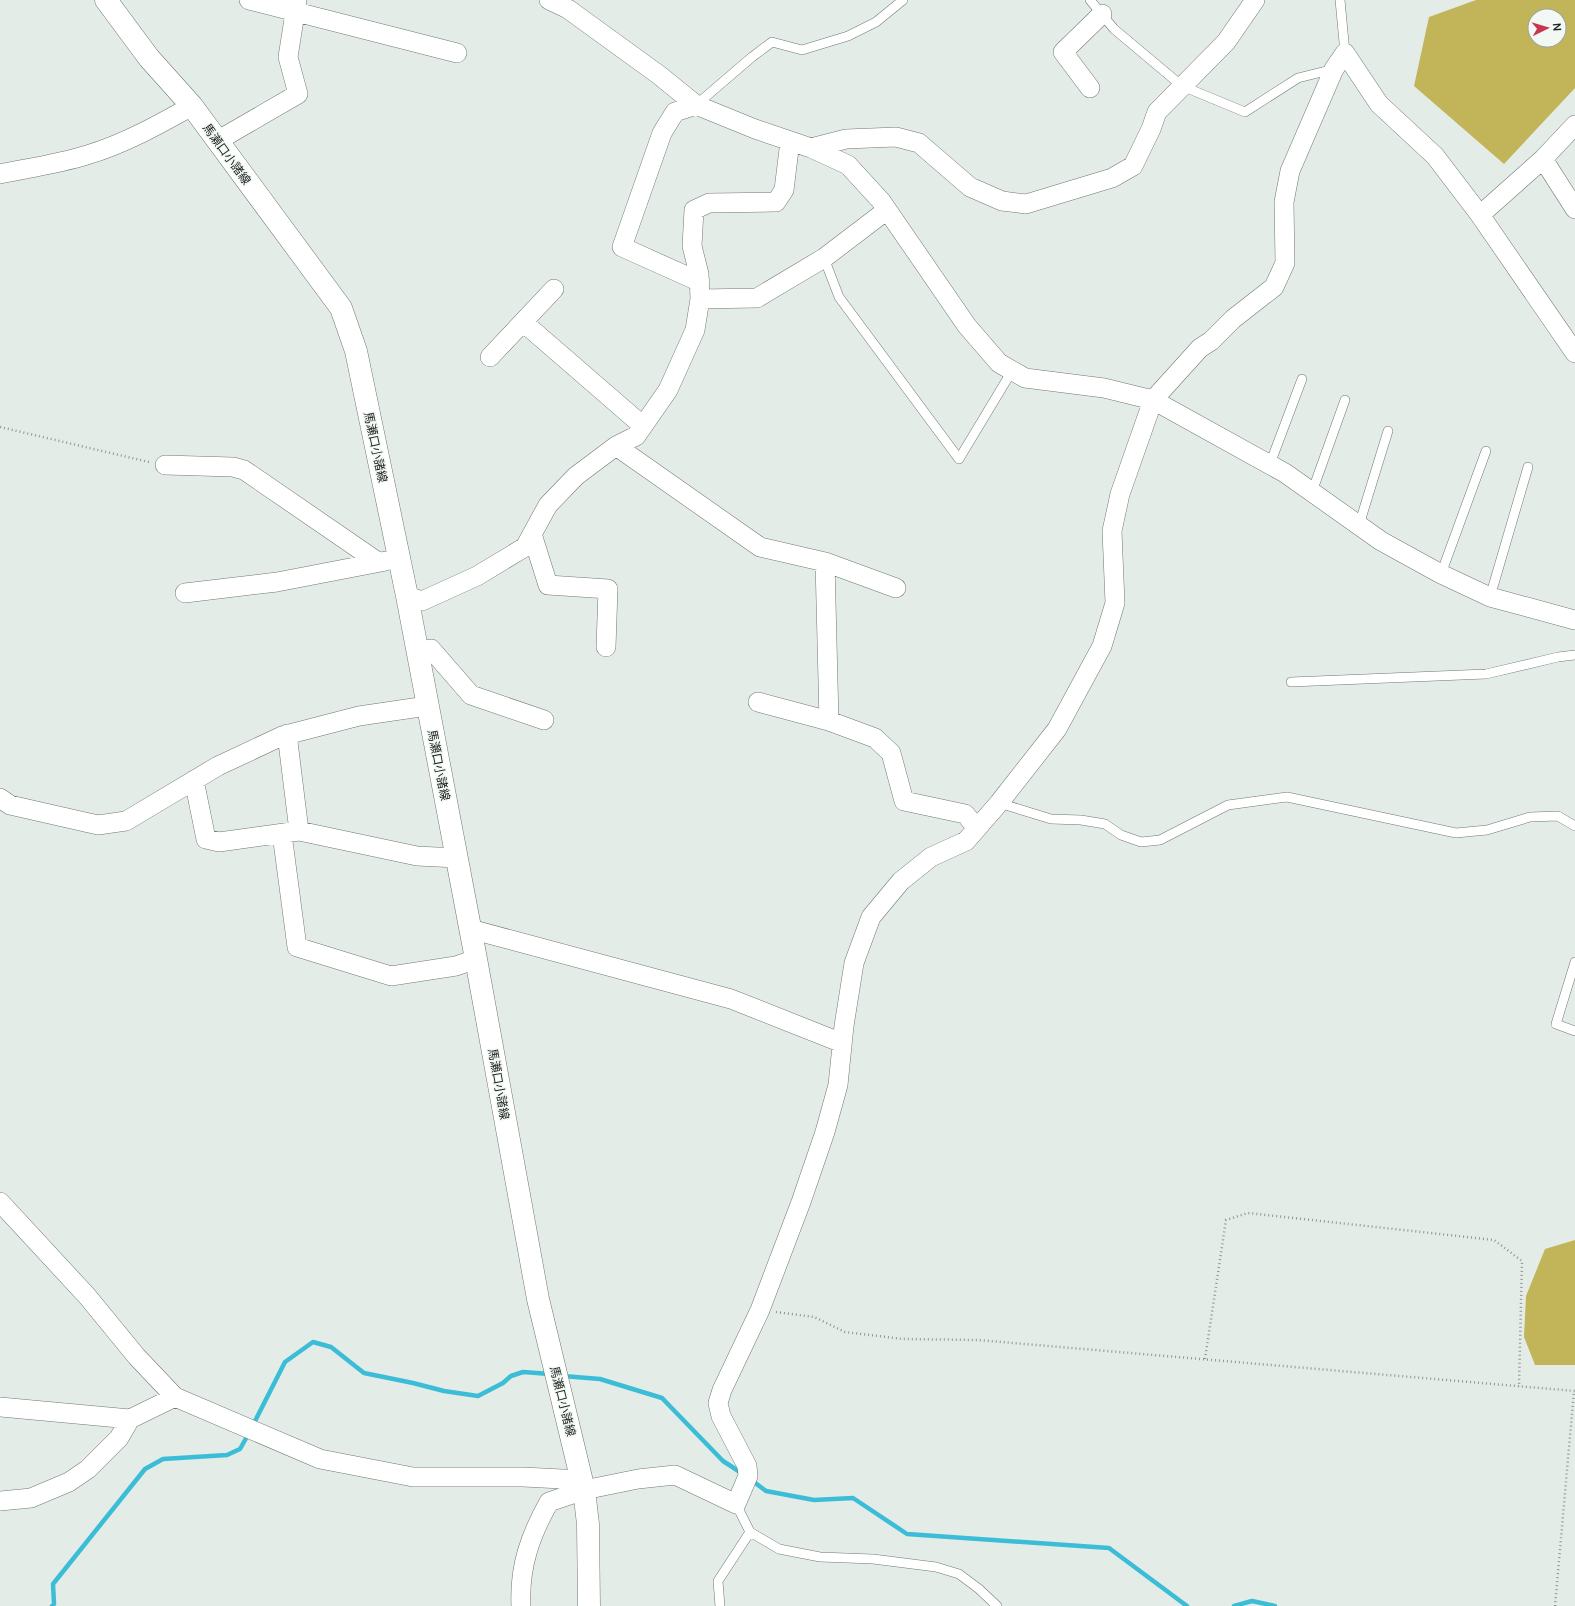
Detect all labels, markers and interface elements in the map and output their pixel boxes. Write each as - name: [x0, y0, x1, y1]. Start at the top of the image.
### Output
- north arrow: [1527, 8, 1567, 48]
- text: N: [1550, 22, 1565, 32]
- street label: 馬瀬口小諸線: [199, 120, 255, 188]
- street label: 馬瀬口小諸線: [360, 410, 392, 484]
- street label: 馬瀬口小諸線: [424, 728, 454, 802]
- street label: 馬瀬口小諸線: [484, 1047, 514, 1121]
- street label: 馬瀬口小諸線: [546, 1364, 580, 1438]

